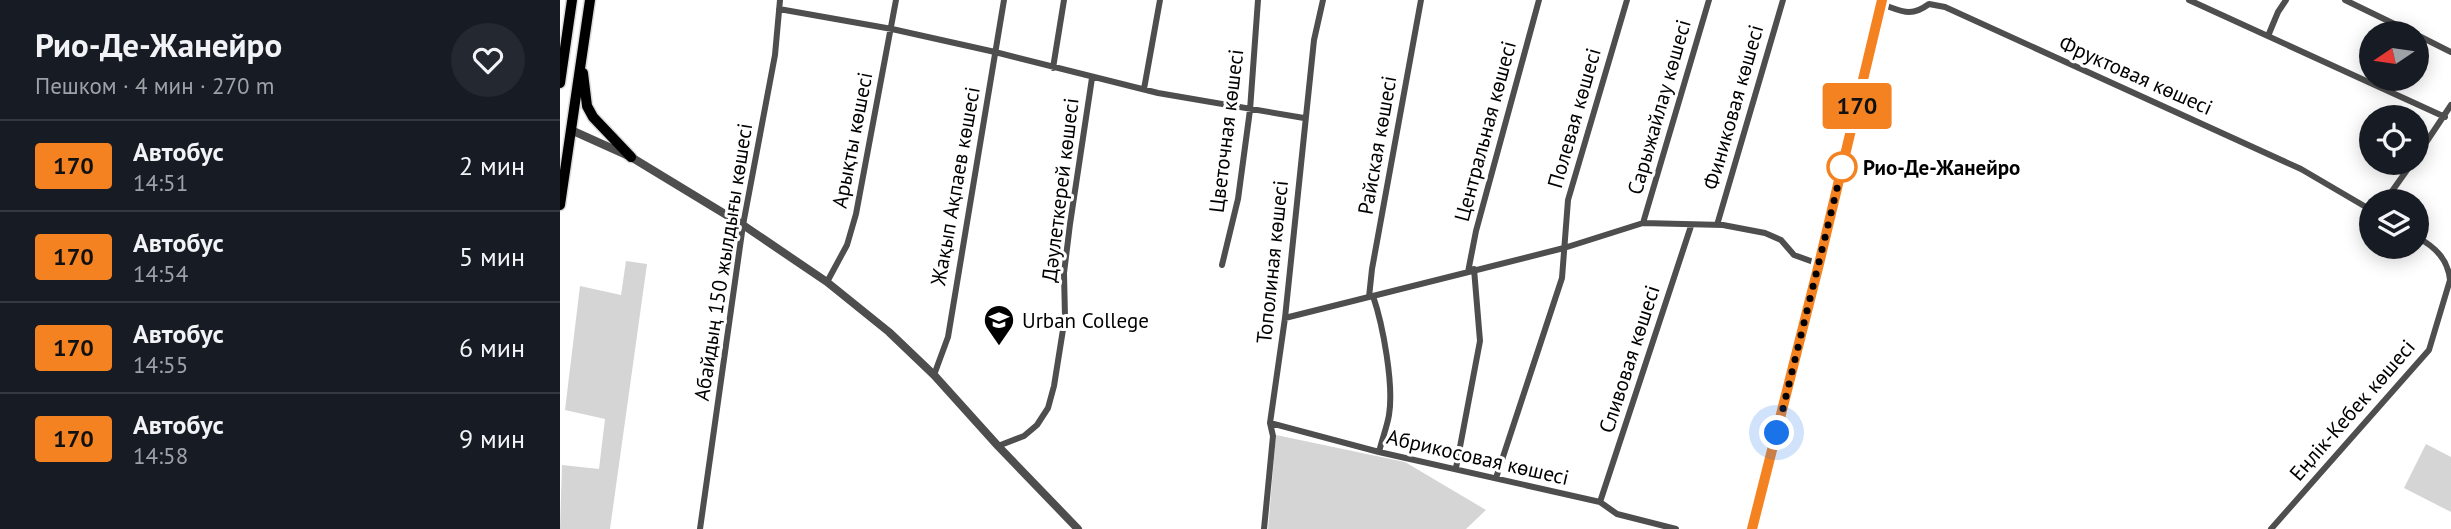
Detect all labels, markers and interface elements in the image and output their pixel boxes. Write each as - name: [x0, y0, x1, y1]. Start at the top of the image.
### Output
- street label: Сарыжайлау көшесі: [1621, 16, 1697, 198]
- street label: Финиковая көшесі: [1697, 21, 1769, 193]
- north arrow: [2359, 21, 2429, 91]
- map controls: [2359, 21, 2429, 259]
- text: Рио-Де-Жанейро: [35, 23, 282, 66]
- button: heart: [451, 23, 525, 97]
- street label: Фруктовая көшесі: [2055, 29, 2217, 121]
- street label: Центральная көшесі: [1448, 38, 1522, 224]
- street label: Полевая көшесі: [1541, 45, 1607, 191]
- street label: Цветочная көшесі: [1203, 48, 1249, 214]
- street label: Арықты көшесі: [826, 70, 878, 210]
- text: Пешком · 4 мин · 270 m: [35, 71, 274, 100]
- street label: Райская көшесі: [1352, 73, 1402, 217]
- line badge: 170: [1817, 83, 1897, 129]
- street label: Жақып Ақпаев көшесі: [924, 84, 986, 288]
- text: 170: [1837, 90, 1877, 121]
- street label: Дәулеткерей көшесі: [1035, 96, 1085, 284]
- button: locate: [2359, 105, 2429, 175]
- street label: Абайдың 150 жылдығы көшесі: [688, 121, 758, 403]
- text: Автобус: [133, 135, 224, 168]
- text: 2 мин: [459, 149, 525, 182]
- text: 170: [53, 150, 94, 181]
- marker: Рио-Де-Жанейро: [1827, 152, 1857, 182]
- place label: Рио-Де-Жанейро: [1863, 154, 2020, 181]
- text: 14:51: [133, 168, 188, 197]
- street label: Тополиная көшесі: [1250, 179, 1294, 345]
- button: layers: [2359, 189, 2429, 259]
- text: Автобус: [133, 226, 224, 259]
- text: 5 мин: [459, 240, 525, 273]
- text: 170: [53, 241, 94, 272]
- text: 14:54: [133, 259, 188, 288]
- street label: Сливовая көшесі: [1592, 282, 1666, 436]
- school or university icon: Urban College: [982, 303, 1016, 347]
- place label: Urban College: [1022, 307, 1149, 334]
- text: Автобус: [133, 317, 224, 350]
- text: 6 мин: [459, 331, 525, 364]
- text: 170: [53, 332, 94, 363]
- street label: Еңлік-Кебек көшесі: [2283, 334, 2421, 486]
- text: 14:55: [133, 350, 188, 379]
- text: Автобус: [133, 408, 224, 441]
- your location: [1759, 415, 1794, 450]
- text: 9 мин: [459, 422, 525, 455]
- text: 170: [53, 423, 94, 454]
- street label: Абрикосовая көшесі: [1384, 423, 1572, 491]
- text: 14:58: [133, 441, 188, 470]

